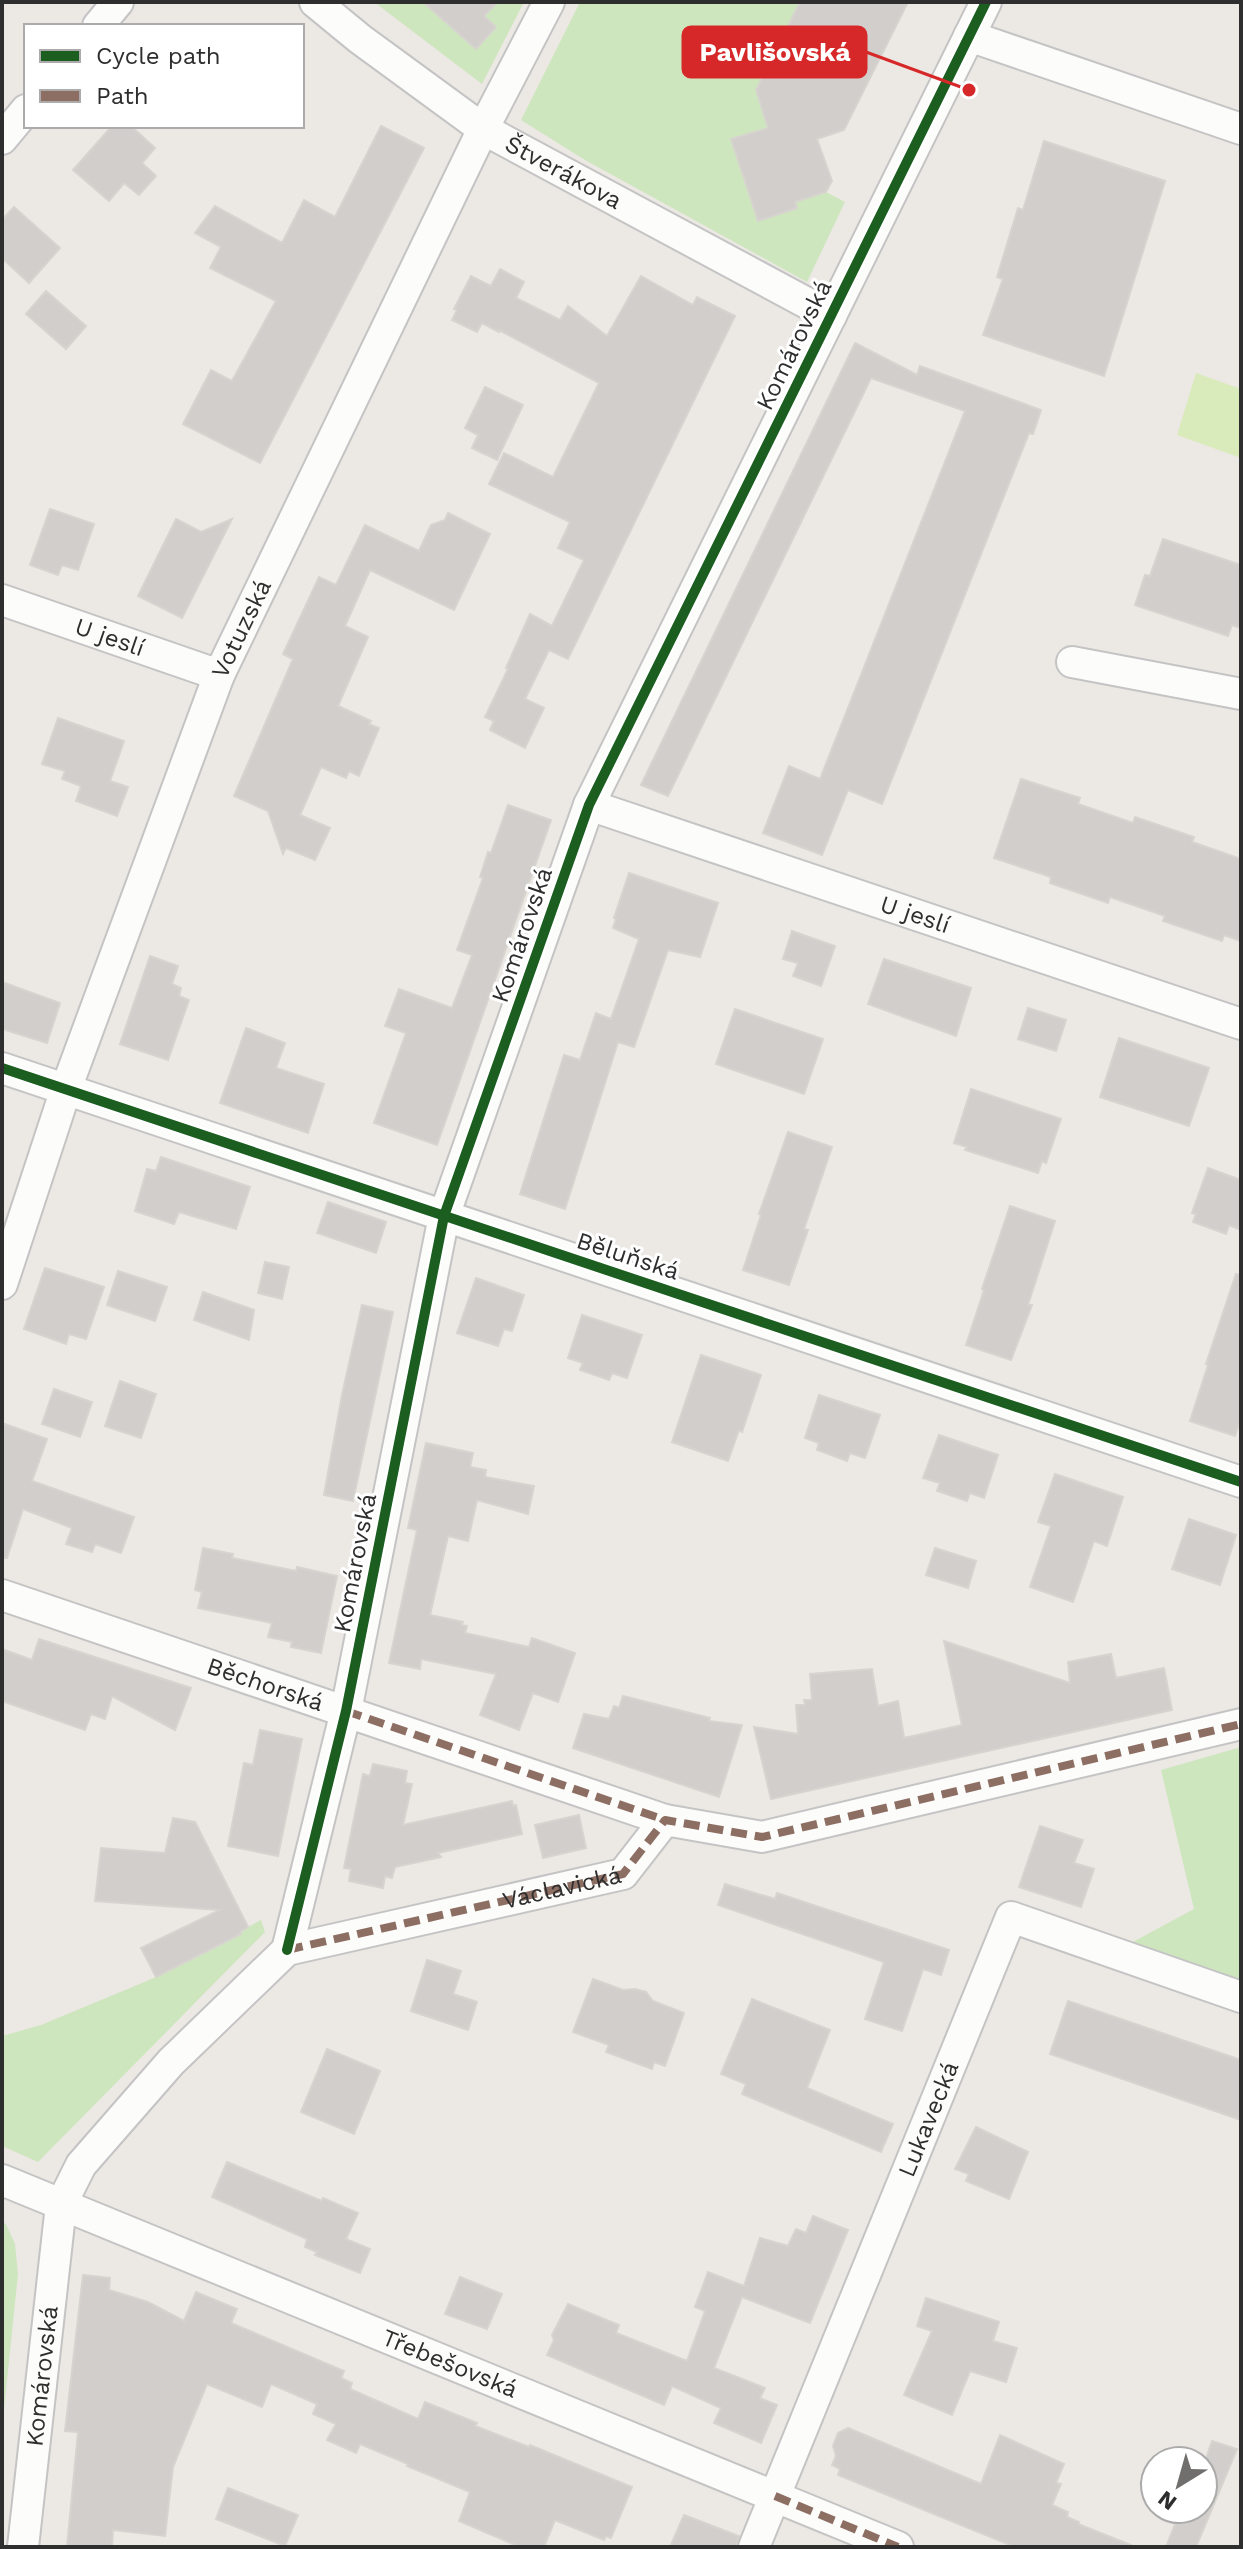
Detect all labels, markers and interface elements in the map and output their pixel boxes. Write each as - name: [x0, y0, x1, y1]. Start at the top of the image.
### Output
- legend: [24, 24, 304, 128]
- callout: Pavlišovská: [683, 27, 866, 77]
- text: Pavlišovská: [700, 37, 850, 67]
- text: Cycle path: [96, 42, 221, 70]
- text: Path: [96, 82, 149, 110]
- street label: Štverákova: [500, 130, 627, 215]
- street label: Komárovská: [750, 275, 838, 415]
- street label: Votuzská: [206, 575, 277, 683]
- street label: U jeslí: [71, 612, 148, 662]
- street label: Komárovská: [486, 864, 558, 1006]
- street label: U jeslí: [877, 890, 954, 939]
- street label: Běluňská: [573, 1226, 683, 1286]
- street label: Komárovská: [328, 1491, 382, 1635]
- street label: Běchorská: [203, 1652, 327, 1717]
- street label: Václavická: [500, 1861, 624, 1915]
- street label: Lukavecká: [892, 2057, 965, 2181]
- street label: Komárovská: [20, 2304, 64, 2448]
- street label: Třebešovská: [378, 2323, 522, 2404]
- north arrow: [1139, 2445, 1219, 2525]
- text: N: [1153, 2486, 1181, 2515]

